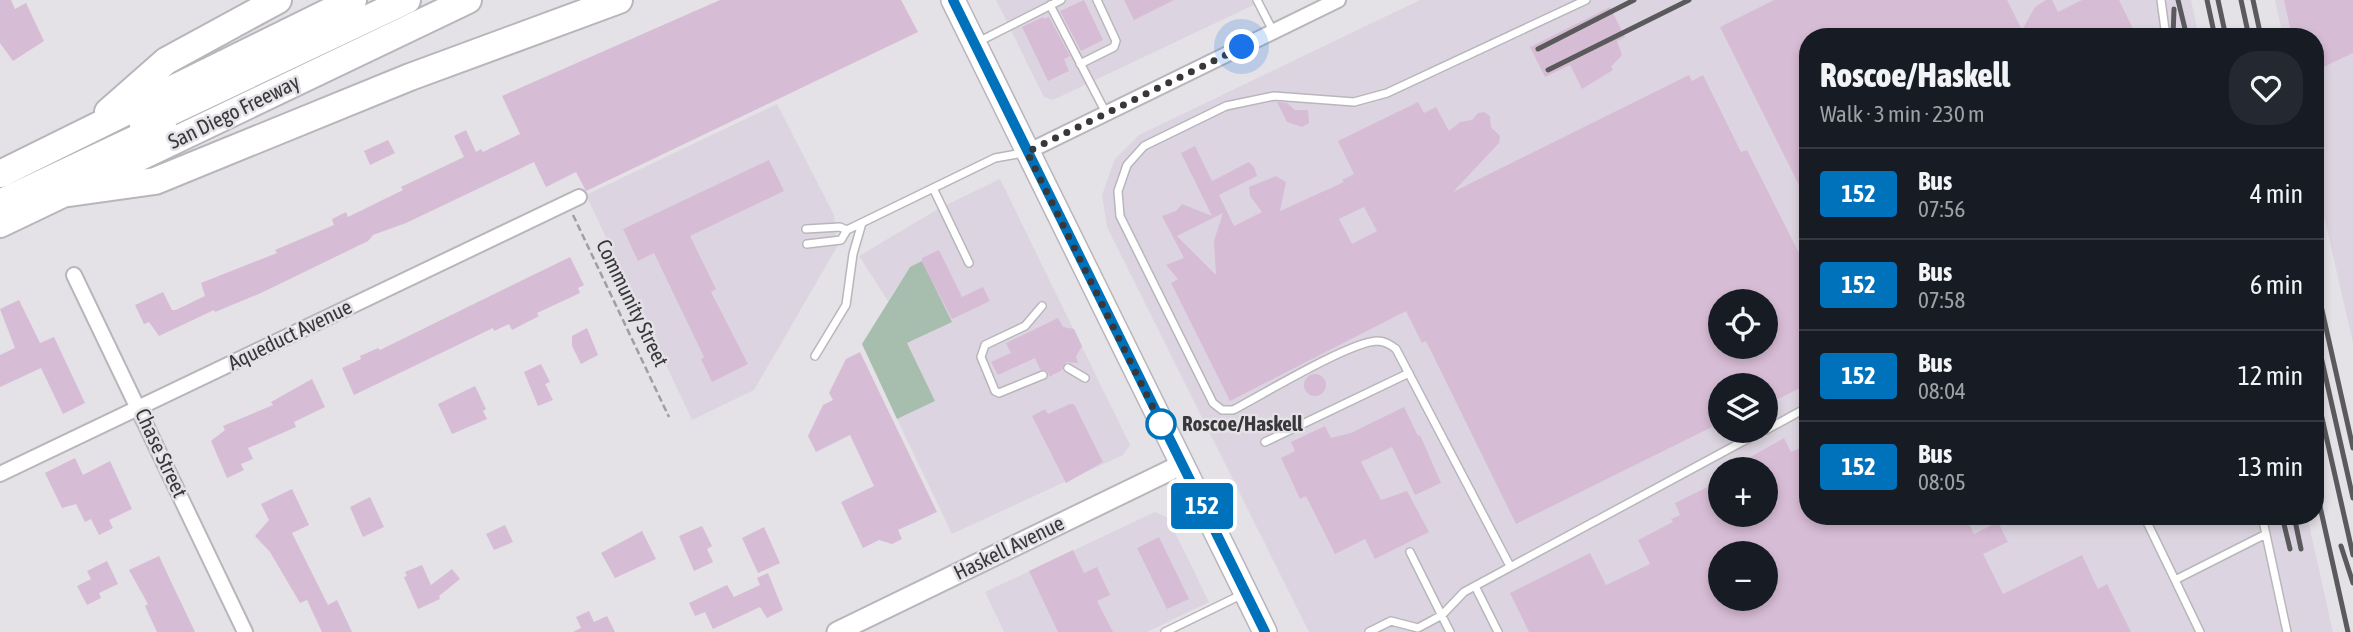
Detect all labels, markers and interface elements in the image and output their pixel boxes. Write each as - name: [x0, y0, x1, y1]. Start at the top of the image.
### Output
- your location: [1224, 29, 1259, 64]
- button: heart: [2229, 51, 2303, 125]
- text: Roscoe/Haskell: [1820, 56, 2010, 94]
- street label: San Diego Freeway: [164, 69, 303, 153]
- text: Walk · 3 min · 230 m: [1820, 101, 1984, 127]
- text: Bus: [1918, 166, 1952, 196]
- text: 4 min: [2250, 179, 2303, 209]
- text: 152: [1842, 180, 1875, 207]
- text: 07:56: [1918, 196, 1965, 222]
- street label: Community Street: [592, 235, 674, 370]
- text: Bus: [1918, 257, 1952, 287]
- text: 6 min: [2250, 270, 2303, 300]
- text: 152: [1842, 271, 1875, 298]
- text: 07:58: [1918, 287, 1965, 313]
- map controls: [1708, 289, 1778, 611]
- button: locate: [1708, 289, 1778, 359]
- street label: Aqueduct Avenue: [224, 294, 355, 374]
- text: Bus: [1918, 348, 1952, 378]
- text: 12 min: [2238, 361, 2303, 391]
- text: 152: [1842, 362, 1875, 389]
- button: layers: [1708, 373, 1778, 443]
- text: 08:04: [1918, 378, 1966, 404]
- street label: Chase Street: [131, 404, 193, 501]
- marker: Roscoe/Haskell: [1146, 409, 1176, 439]
- place label: Roscoe/Haskell: [1182, 411, 1303, 435]
- text: Bus: [1918, 439, 1952, 469]
- text: 13 min: [2238, 452, 2303, 482]
- text: 152: [1842, 453, 1875, 480]
- button: +: [1708, 457, 1778, 527]
- text: 08:05: [1918, 469, 1966, 495]
- line badge: 152: [1162, 483, 1242, 529]
- text: 152: [1185, 492, 1219, 519]
- street label: Haskell Avenue: [949, 510, 1068, 584]
- button: −: [1708, 541, 1778, 611]

